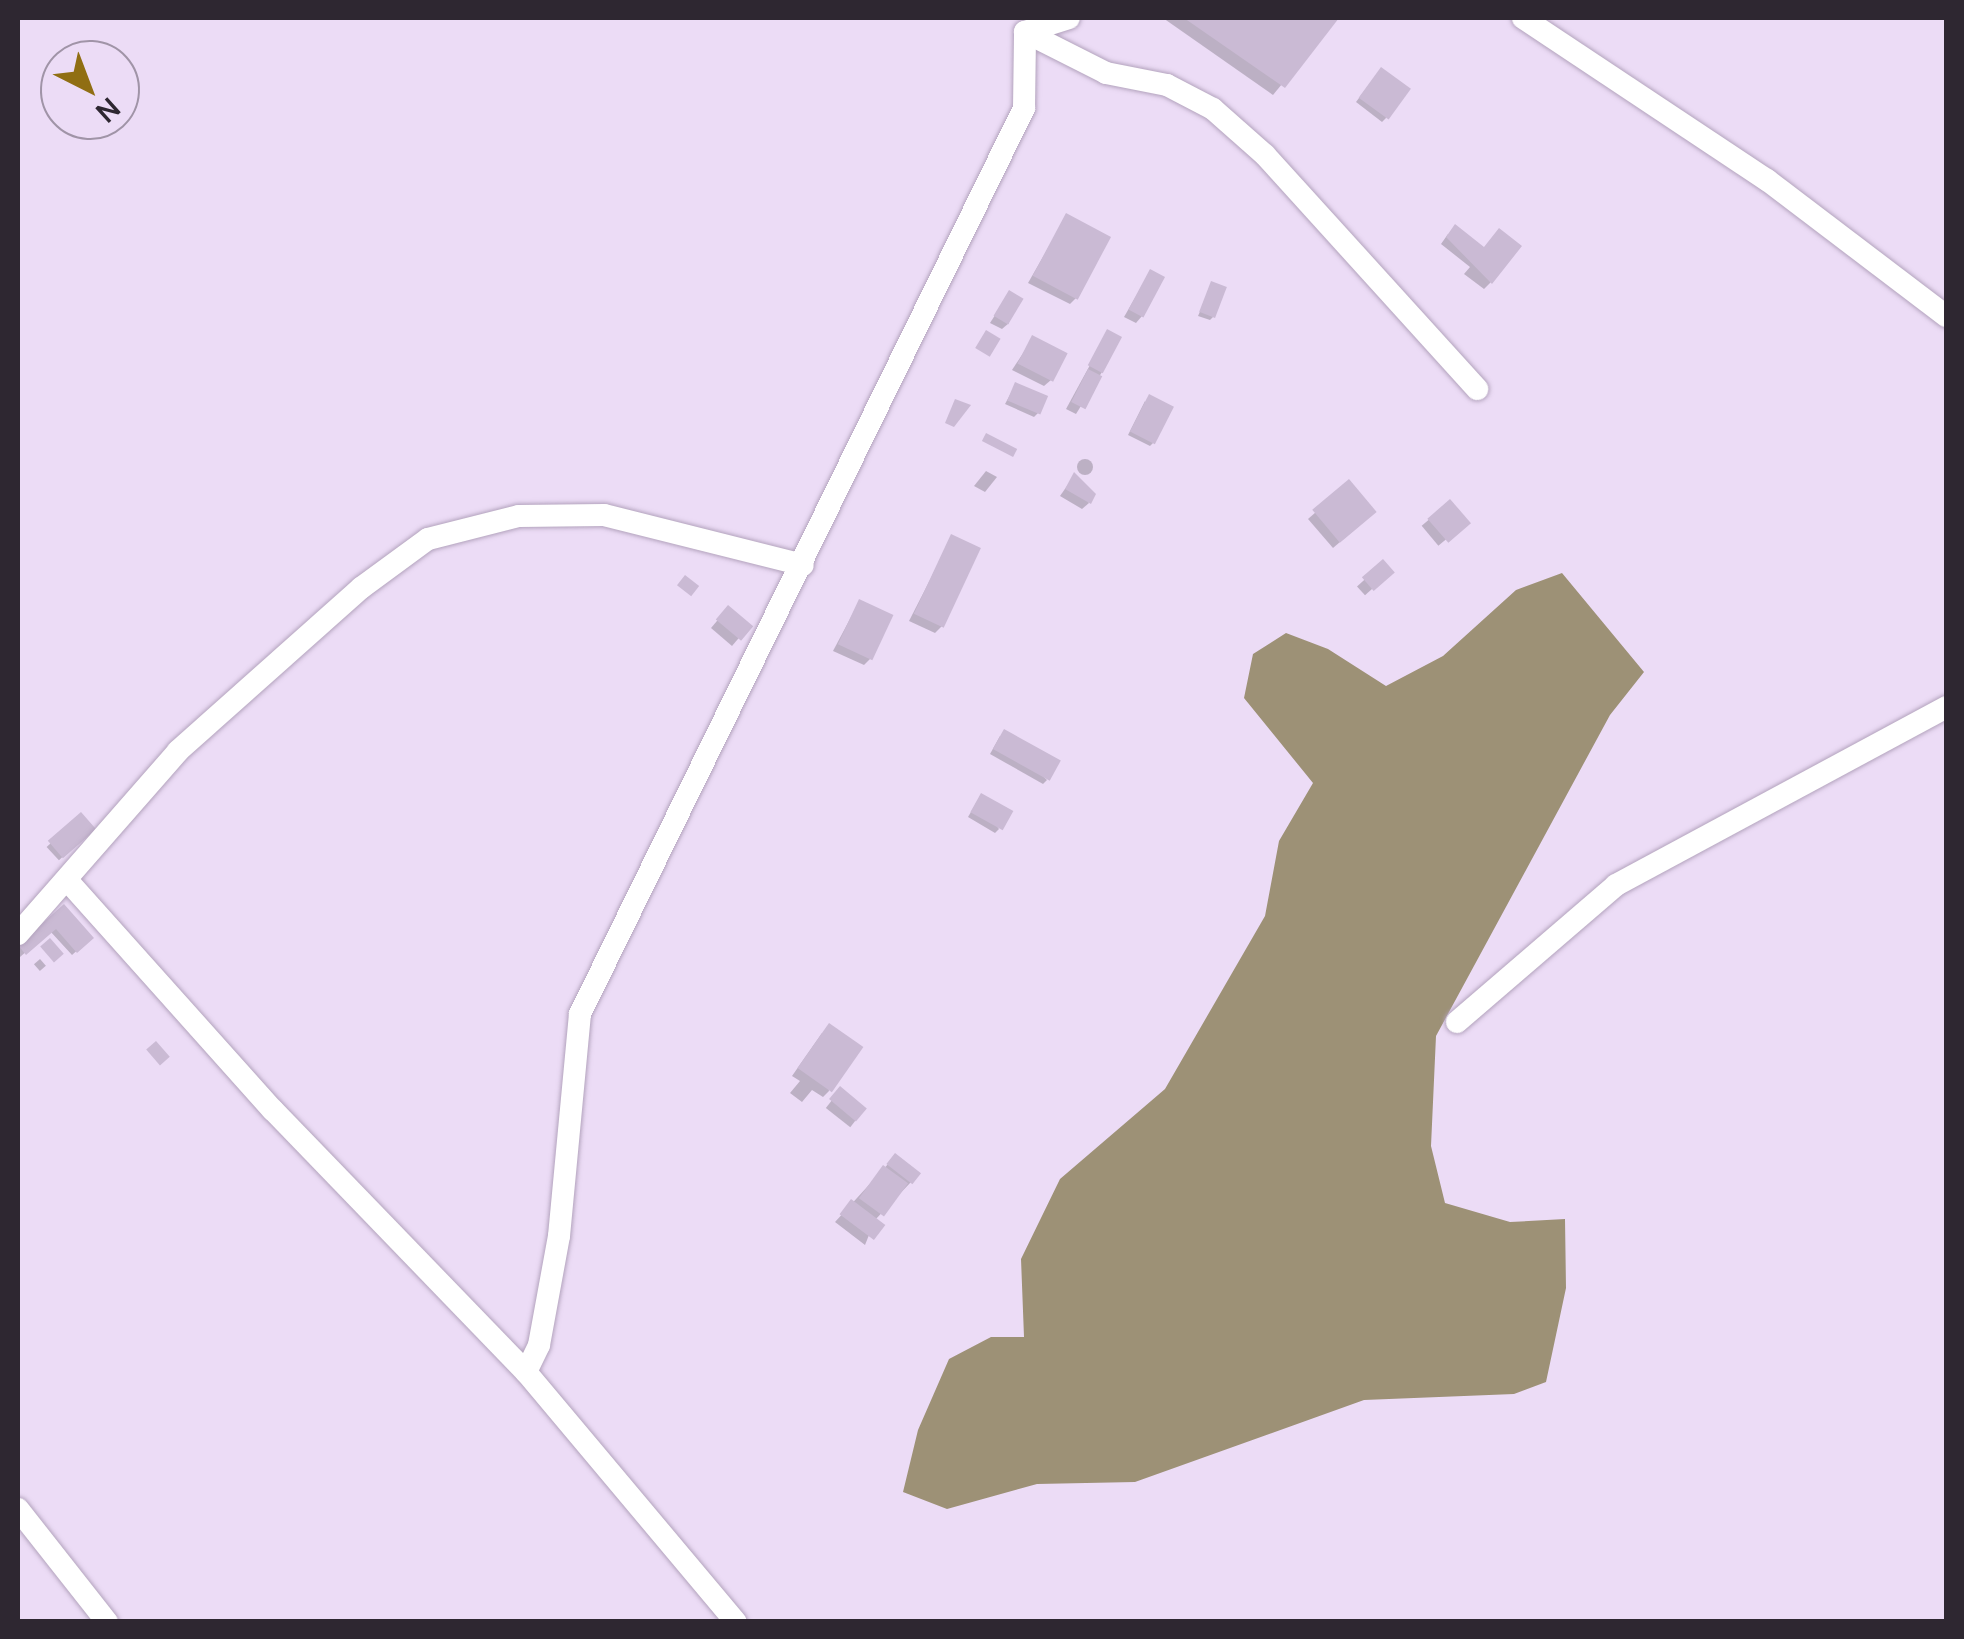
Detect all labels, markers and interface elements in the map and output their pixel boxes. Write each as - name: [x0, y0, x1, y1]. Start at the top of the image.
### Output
- north arrow: [40, 40, 140, 140]
- text: N: [89, 90, 129, 132]

